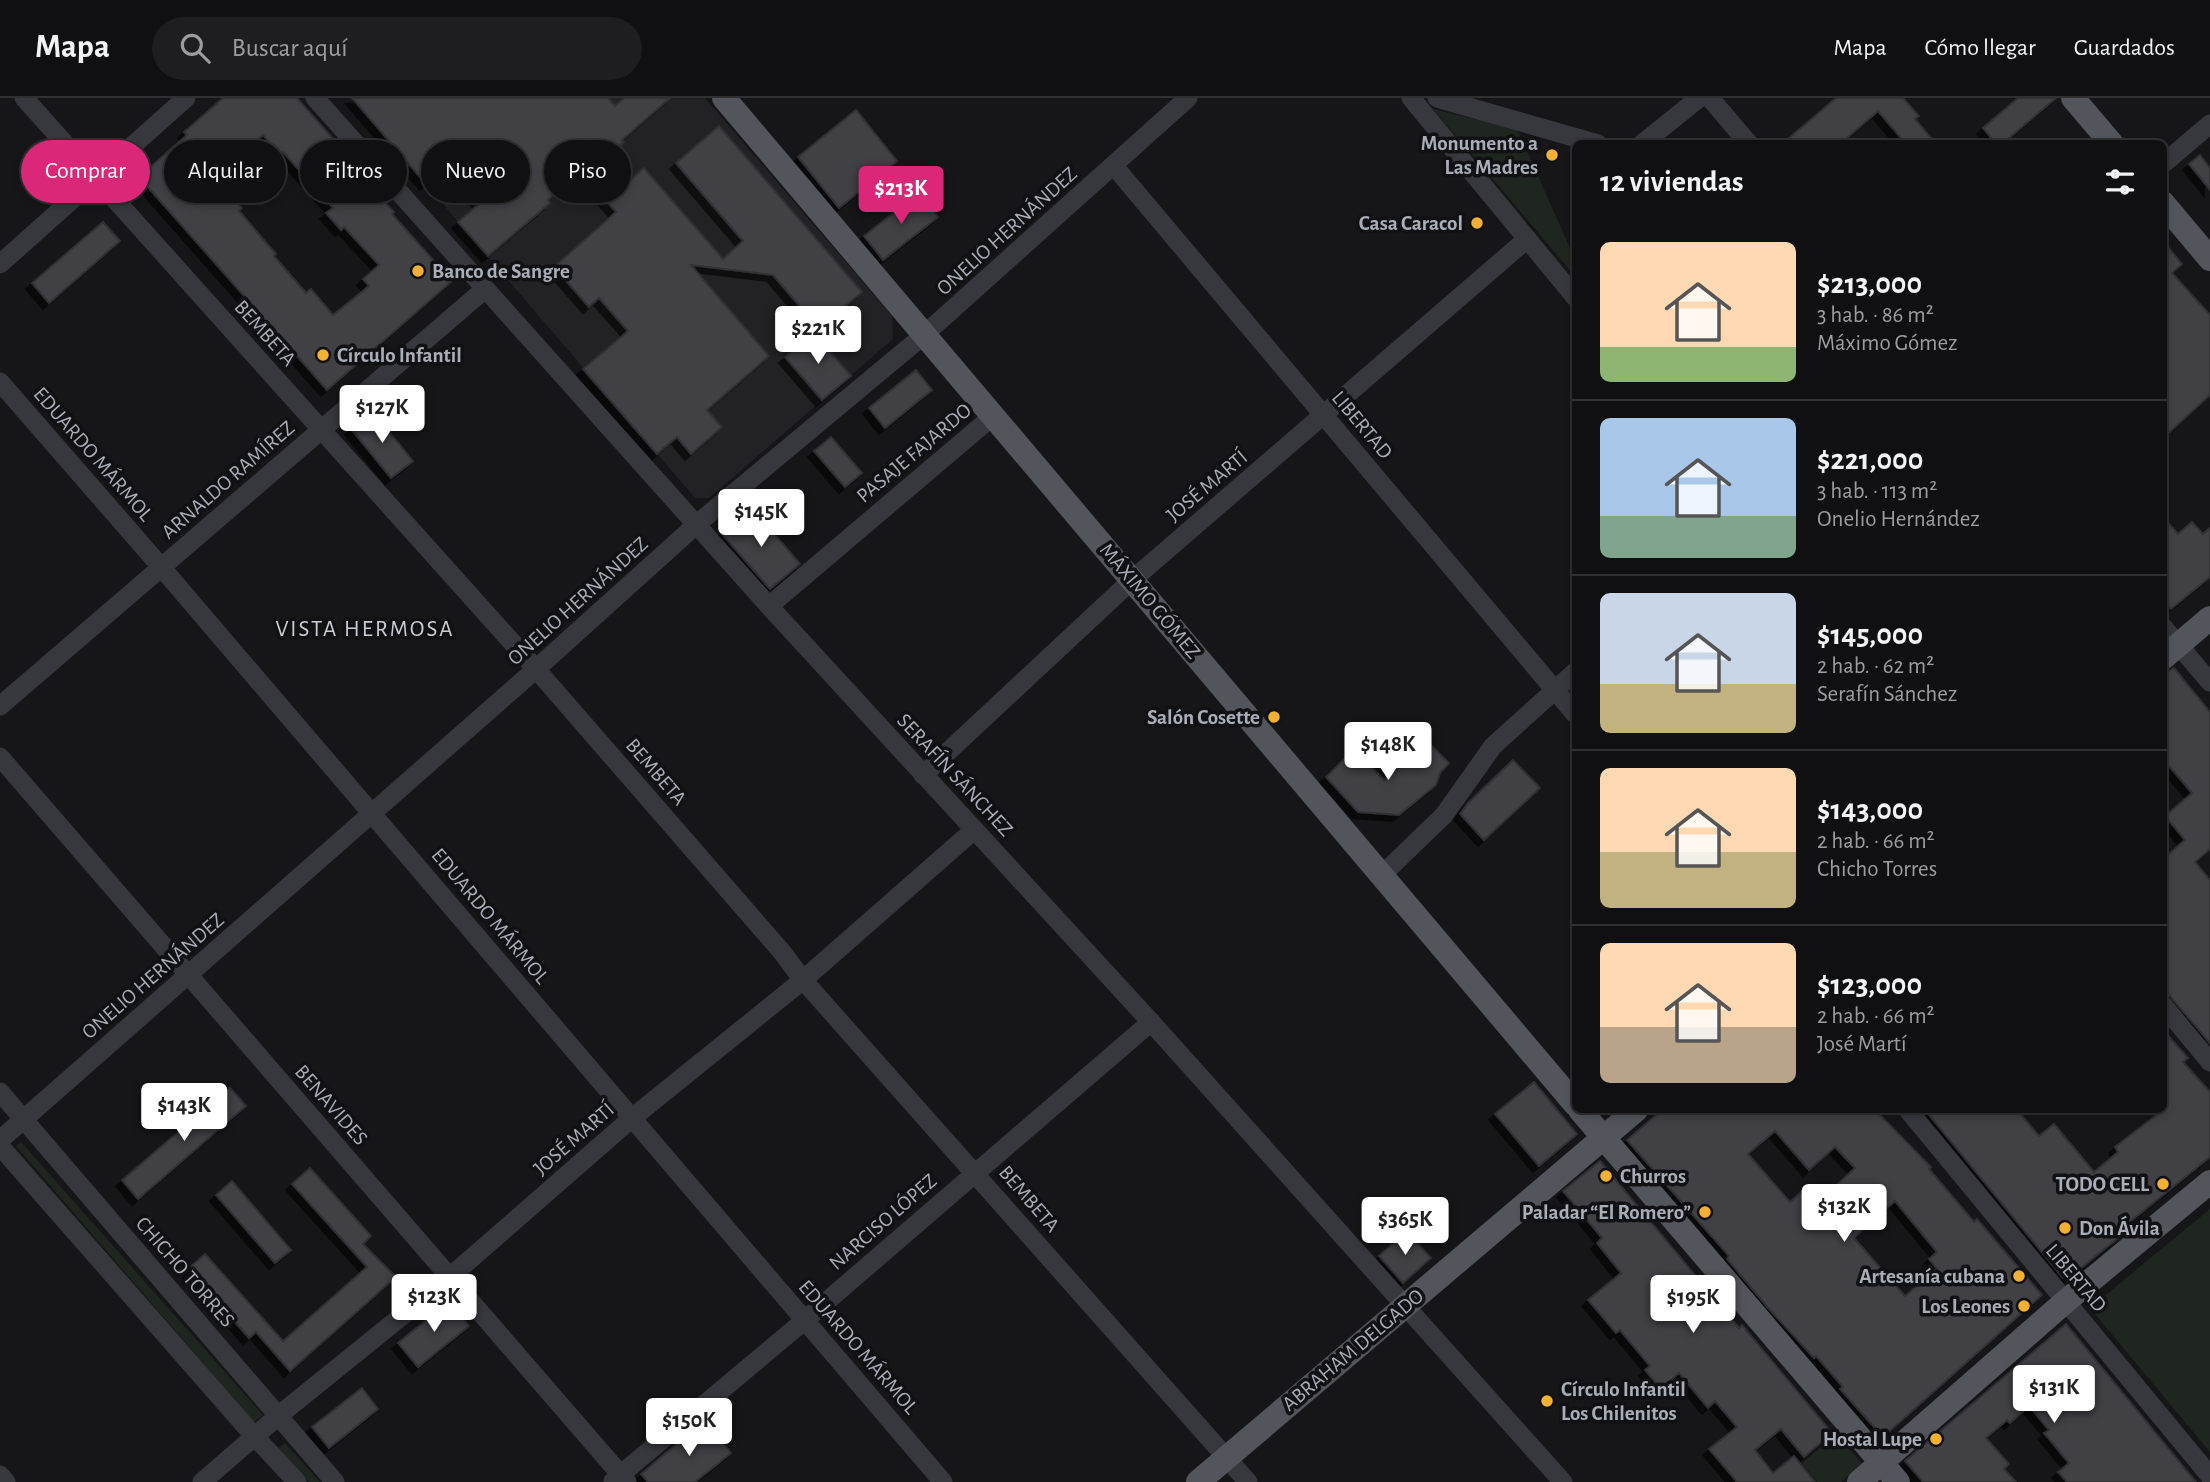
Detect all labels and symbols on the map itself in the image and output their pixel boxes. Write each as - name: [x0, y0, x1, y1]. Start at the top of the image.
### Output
- place label: Monumento a Las Madres: [1421, 133, 1538, 178]
- marker: Monumento a Las Madres: [1544, 147, 1560, 163]
- street label: ONELIO HERNÁNDEZ: [932, 161, 1081, 299]
- pin: $213K: [852, 166, 950, 226]
- place label: Casa Caracol: [1359, 213, 1463, 234]
- marker: Casa Caracol: [1469, 215, 1485, 231]
- place label: Banco de Sangre: [432, 261, 570, 282]
- marker: Banco de Sangre: [410, 263, 426, 279]
- street label: BEMBETA: [230, 296, 300, 370]
- pin: $221K: [769, 306, 867, 366]
- place label: Círculo Infantil: [337, 345, 462, 366]
- marker: Círculo Infantil: [315, 347, 331, 363]
- street label: EDUARDO MÁRMOL: [29, 382, 158, 525]
- pin: $127K: [333, 386, 431, 445]
- street label: LIBERTAD: [1328, 387, 1396, 463]
- street label: PASAJE FAJARDO: [853, 399, 975, 507]
- street label: ARNALDO RAMÍREZ: [156, 415, 298, 543]
- street label: JOSÉ MARTÍ: [1161, 445, 1252, 526]
- pin: $145K: [712, 490, 810, 549]
- street label: ONELIO HERNÁNDEZ: [503, 531, 652, 669]
- street label: MÁXIMO GÓMEZ: [1096, 538, 1206, 663]
- district label: VISTA HERMOSA: [275, 618, 455, 641]
- place label: Salón Cosette: [1147, 707, 1260, 728]
- street label: SERAFÍN SÁNCHEZ: [893, 708, 1018, 840]
- marker: Salón Cosette: [1266, 709, 1282, 725]
- pin: $148K: [1339, 722, 1437, 782]
- street label: BEMBETA: [622, 735, 690, 809]
- street label: EDUARDO MÁRMOL: [427, 843, 554, 988]
- street label: ONELIO HERNÁNDEZ: [77, 907, 228, 1043]
- street label: BENAVIDES: [291, 1061, 371, 1149]
- pin: $143K: [135, 1084, 233, 1143]
- street label: JOSÉ MARTÍ: [529, 1097, 618, 1179]
- street label: BEMBETA: [995, 1162, 1063, 1236]
- place label: Churros: [1620, 1166, 1686, 1187]
- street label: NARCISO LÓPEZ: [824, 1168, 941, 1274]
- marker: Churros: [1598, 1168, 1614, 1184]
- place label: TODO CELL: [2056, 1174, 2150, 1195]
- marker: TODO CELL: [2155, 1176, 2171, 1192]
- pin: $132K: [1795, 1184, 1893, 1244]
- pin: $365K: [1356, 1198, 1454, 1257]
- place label: Paladar “El Romero”: [1522, 1202, 1691, 1223]
- marker: Paladar “El Romero”: [1697, 1204, 1713, 1220]
- street label: CHICHO TORRES: [132, 1213, 238, 1331]
- place label: Don Ávila: [2079, 1215, 2160, 1239]
- marker: Don Ávila: [2057, 1220, 2073, 1236]
- street label: LIBERTAD: [2042, 1240, 2110, 1316]
- place label: Artesanía cubana: [1859, 1266, 2005, 1287]
- marker: Artesanía cubana: [2011, 1268, 2027, 1284]
- pin: $123K: [385, 1274, 483, 1334]
- street label: EDUARDO MÁRMOL: [794, 1275, 923, 1418]
- pin: $195K: [1644, 1276, 1742, 1335]
- street label: ABRAHAM DELGADO: [1278, 1285, 1428, 1415]
- place label: Los Leones: [1921, 1296, 2010, 1317]
- marker: Los Leones: [2016, 1298, 2032, 1314]
- pin: $131K: [2005, 1366, 2103, 1425]
- place label: Círculo Infantil Los Chilenitos: [1561, 1379, 1686, 1424]
- marker: Círculo Infantil Los Chilenitos: [1539, 1393, 1555, 1409]
- pin: $150K: [640, 1398, 738, 1458]
- place label: Hostal Lupe: [1823, 1429, 1922, 1450]
- marker: Hostal Lupe: [1928, 1431, 1944, 1447]

